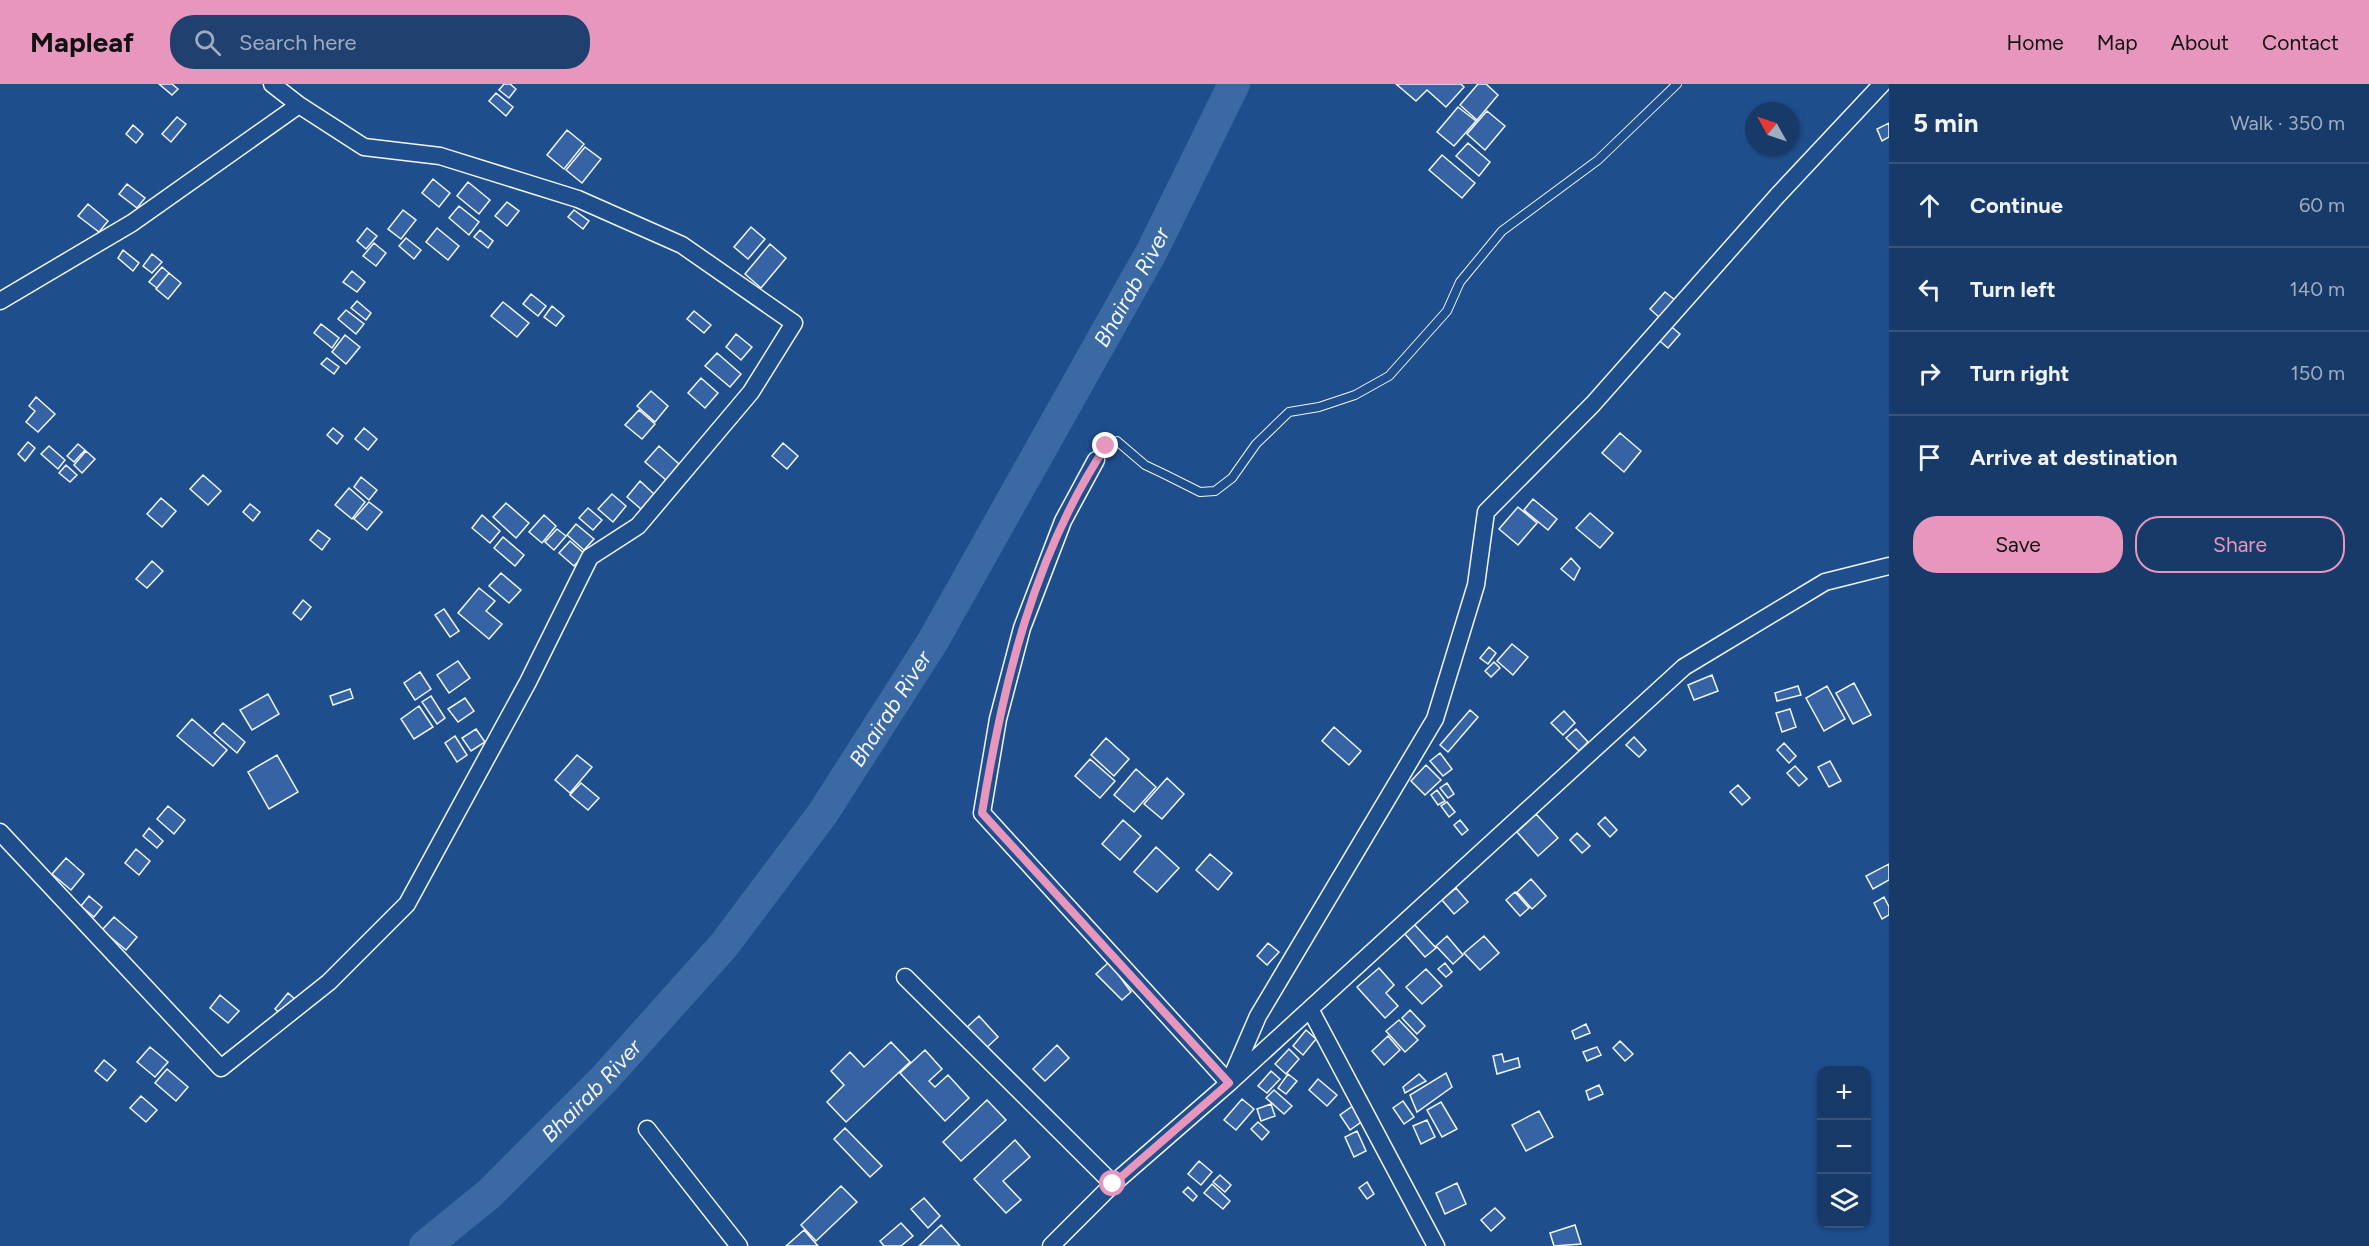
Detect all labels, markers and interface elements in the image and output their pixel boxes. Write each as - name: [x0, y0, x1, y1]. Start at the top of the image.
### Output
- search box: [170, 15, 590, 69]
- text: Mapleaf: [30, 25, 134, 59]
- icon: search: [191, 26, 224, 59]
- text: Search here: [239, 29, 357, 56]
- text: Home: [2007, 30, 2064, 55]
- text: Map: [2097, 30, 2138, 55]
- text: About: [2171, 30, 2229, 55]
- text: Contact: [2262, 30, 2339, 55]
- north arrow: [1745, 102, 1799, 156]
- text: 5 min: [1913, 107, 1979, 139]
- text: Walk · 350 m: [2230, 111, 2345, 135]
- icon: ahead: [1913, 189, 1946, 222]
- text: Continue: [1970, 192, 2063, 219]
- text: 60 m: [2299, 193, 2345, 217]
- water label: Bhairab River: [1088, 222, 1176, 352]
- icon: left: [1913, 273, 1946, 306]
- text: Turn left: [1970, 276, 2056, 303]
- text: 140 m: [2290, 277, 2345, 301]
- icon: right: [1913, 357, 1946, 390]
- text: Turn right: [1970, 360, 2069, 387]
- text: 150 m: [2290, 361, 2345, 385]
- route end: [1092, 432, 1118, 458]
- icon: arrive: [1913, 441, 1946, 474]
- text: Arrive at destination: [1970, 444, 2178, 471]
- button: Save: [1913, 516, 2123, 573]
- button: Share: [2135, 516, 2345, 573]
- water label: Bhairab River: [843, 645, 938, 772]
- water label: Bhairab River: [536, 1033, 648, 1148]
- map controls: [1817, 1066, 1871, 1228]
- button: +: [1817, 1066, 1871, 1120]
- button: −: [1817, 1120, 1871, 1174]
- route start: [1099, 1170, 1125, 1196]
- button: layers: [1817, 1174, 1871, 1228]

